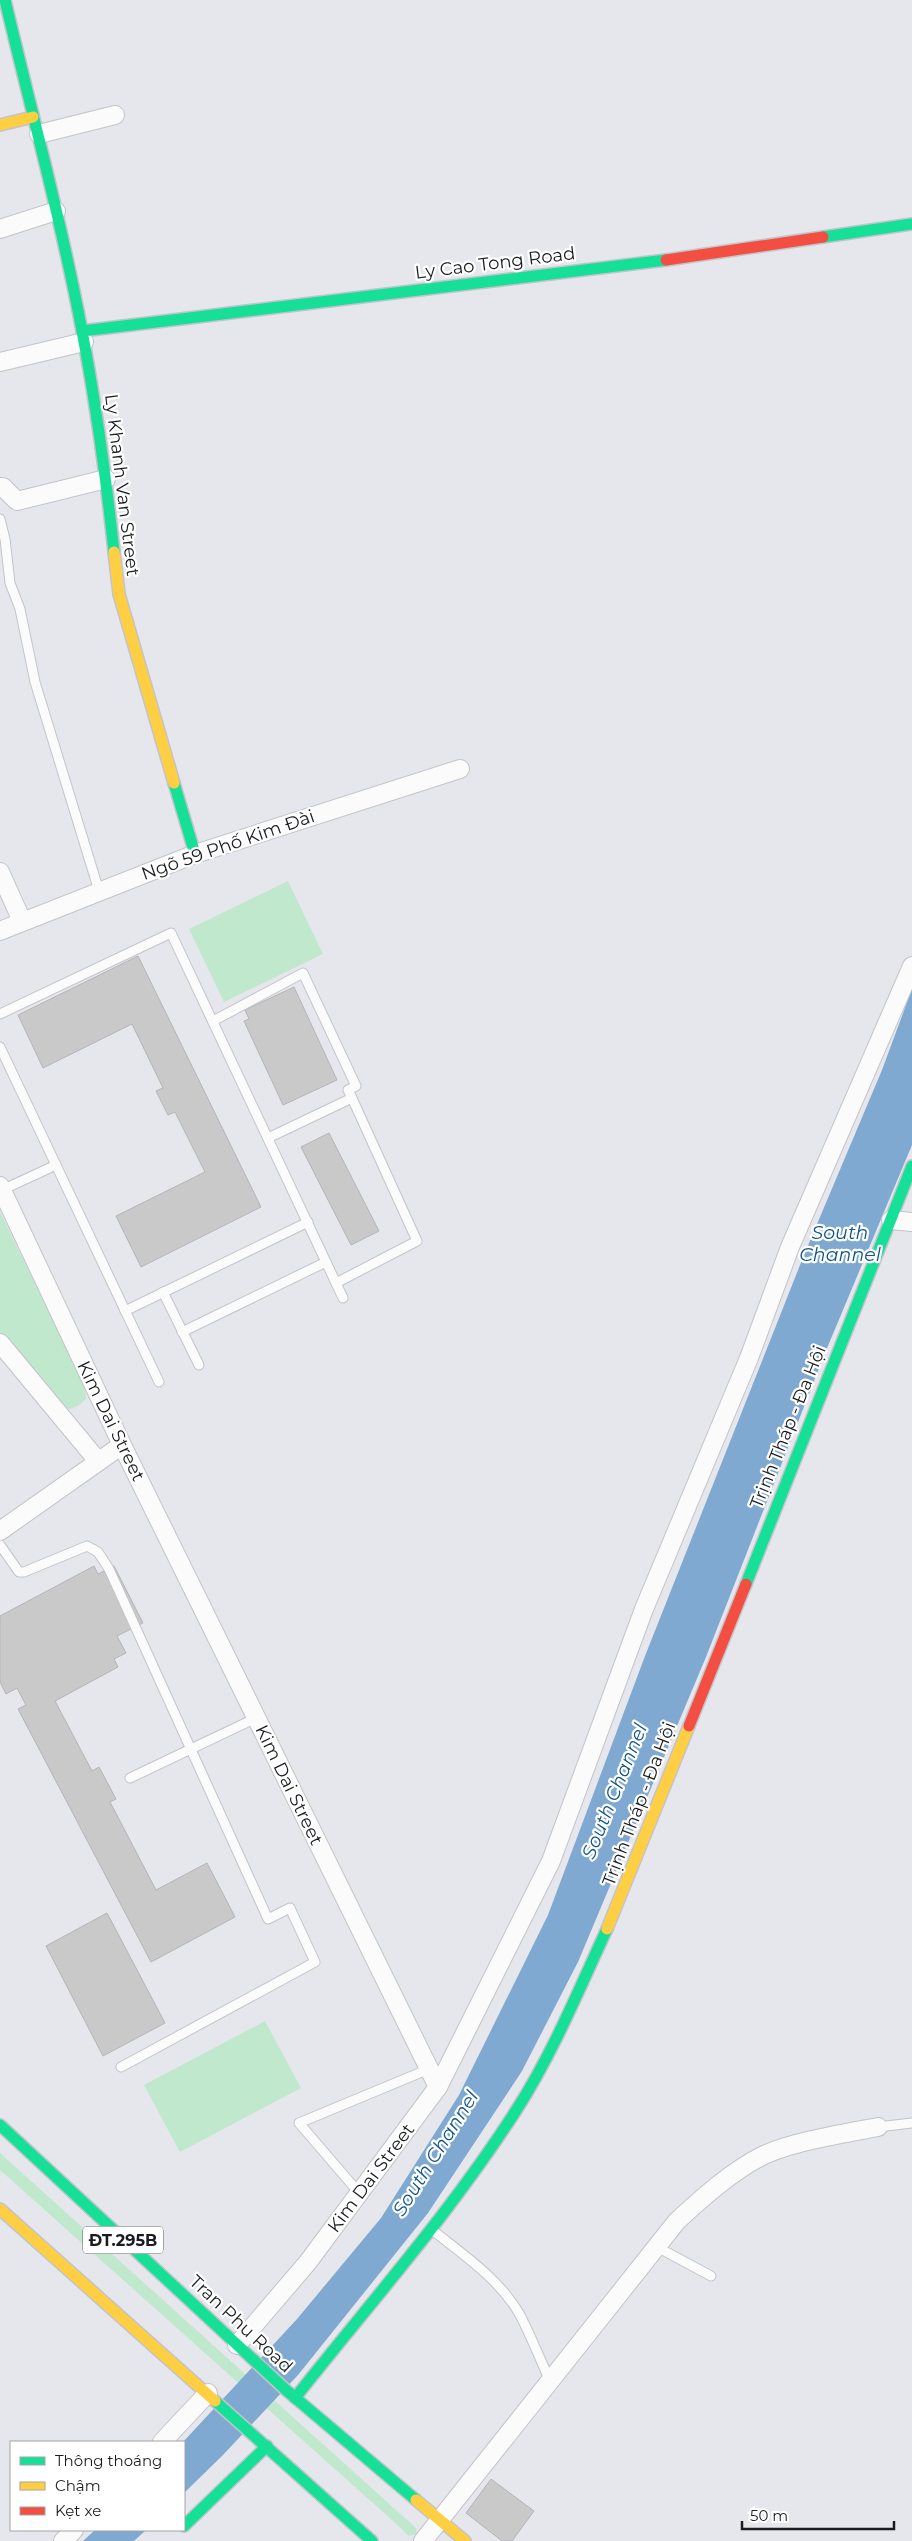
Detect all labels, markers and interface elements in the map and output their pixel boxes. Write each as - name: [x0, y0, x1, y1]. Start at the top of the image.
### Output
- street label: Ly Cao Tong Road: [414, 242, 576, 284]
- street label: Ly Khanh Van Street: [100, 393, 144, 577]
- street label: Ngõ 59 Phố Kim Đài: [138, 805, 318, 885]
- water label: South Channel: [799, 1221, 882, 1266]
- street label: Trịnh Tháp - Đa Hội: [745, 1342, 831, 1512]
- street label: Kim Dai Street: [72, 1357, 150, 1485]
- water label: South Channel: [577, 1719, 652, 1862]
- street label: Trịnh Tháp - Đa Hội: [598, 1719, 680, 1889]
- street label: Kim Dai Street: [250, 1721, 328, 1849]
- water label: South Channel: [388, 2086, 484, 2220]
- street label: Kim Dai Street: [323, 2119, 419, 2237]
- road number: ĐT.295B: [83, 2226, 163, 2254]
- street label: Tran Phu Road: [185, 2271, 297, 2377]
- legend: [10, 2441, 185, 2531]
- text: Thông thoáng: [55, 2451, 162, 2470]
- text: Chậm: [55, 2476, 101, 2495]
- scale bar: [742, 2498, 894, 2530]
- text: Kẹt xe: [55, 2501, 101, 2520]
- text: 50 m: [750, 2506, 788, 2525]

